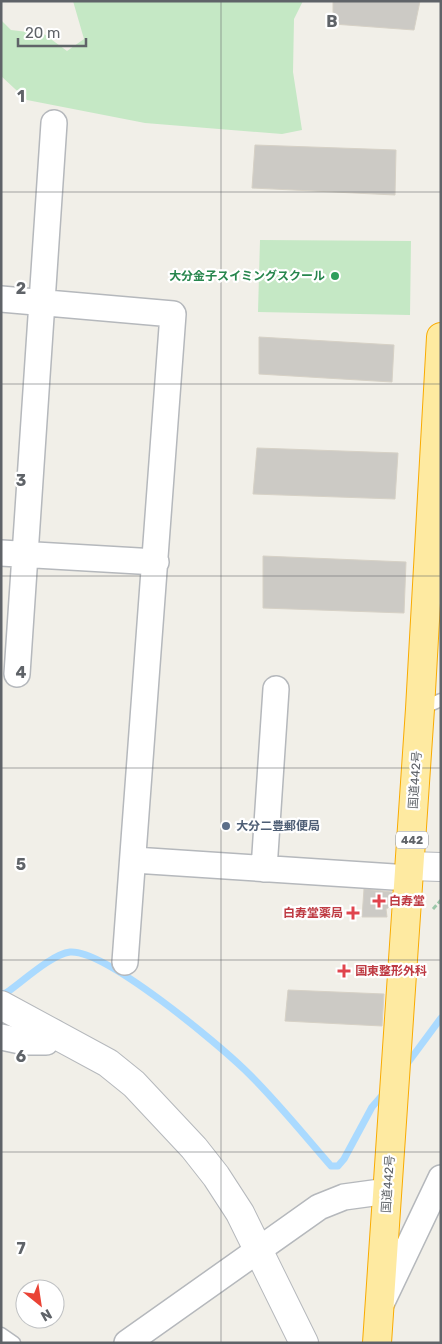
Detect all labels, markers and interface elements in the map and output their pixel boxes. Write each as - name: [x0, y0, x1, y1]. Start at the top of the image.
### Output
- text: B: [326, 12, 338, 31]
- scale bar: [18, 15, 85, 47]
- text: 20 m: [25, 24, 60, 42]
- text: 1: [17, 87, 25, 106]
- place label: 大分金子スイミングスクール: [169, 269, 325, 283]
- marker: 大分金子スイミングスクール: [329, 270, 341, 282]
- text: 2: [16, 279, 26, 298]
- text: 3: [16, 471, 26, 490]
- text: 4: [16, 663, 27, 682]
- street label: 国道442号: [406, 751, 424, 809]
- place label: 大分二豊郵便局: [236, 819, 320, 833]
- marker: 大分二豊郵便局: [220, 820, 232, 832]
- road number: 442: [396, 832, 428, 848]
- text: 5: [16, 855, 26, 874]
- place label: 白寿堂: [389, 894, 425, 908]
- marker: 白寿堂: [373, 895, 385, 907]
- place label: 白寿堂薬局: [283, 906, 343, 920]
- marker: 白寿堂薬局: [347, 907, 359, 919]
- marker: 国東整形外科: [337, 964, 351, 978]
- place label: 国東整形外科: [355, 964, 427, 978]
- text: 6: [16, 1047, 26, 1066]
- street label: 国道442号: [379, 1155, 397, 1213]
- text: 7: [16, 1239, 26, 1258]
- north arrow: [15, 1279, 65, 1329]
- text: N: [38, 1305, 55, 1325]

